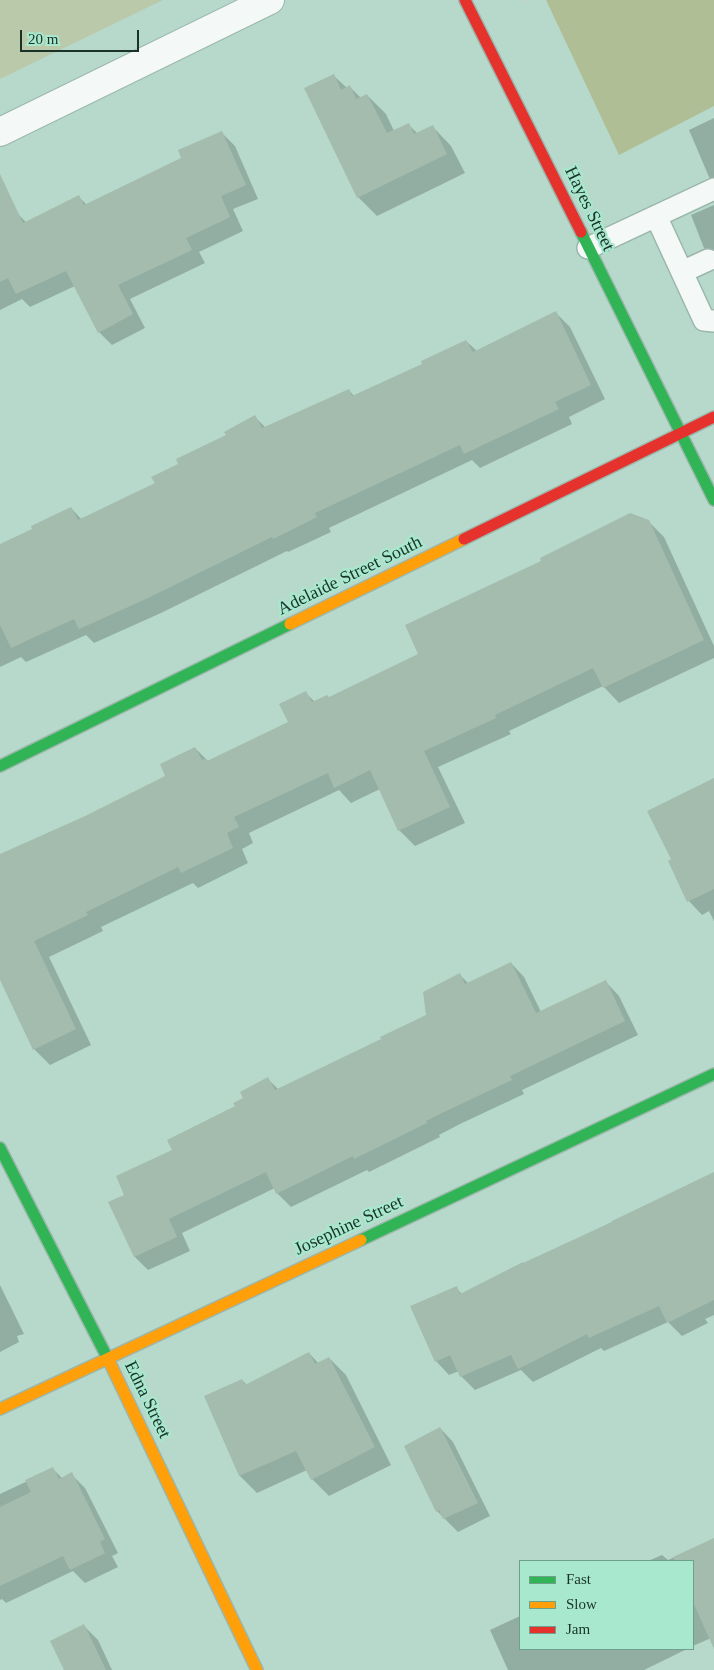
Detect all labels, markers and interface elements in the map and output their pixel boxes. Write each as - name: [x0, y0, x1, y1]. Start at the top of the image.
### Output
- scale bar: [22, 20, 141, 52]
- text: 20 m: [28, 31, 58, 47]
- street label: Hayes Street: [559, 163, 619, 255]
- street label: Adelaide Street South: [274, 532, 426, 620]
- street label: Josephine Street: [291, 1191, 407, 1261]
- street label: Edna Street: [119, 1358, 175, 1442]
- legend: [519, 1560, 694, 1650]
- text: Fast: [566, 1571, 591, 1587]
- text: Slow: [566, 1596, 597, 1612]
- text: Jam: [566, 1621, 590, 1637]

